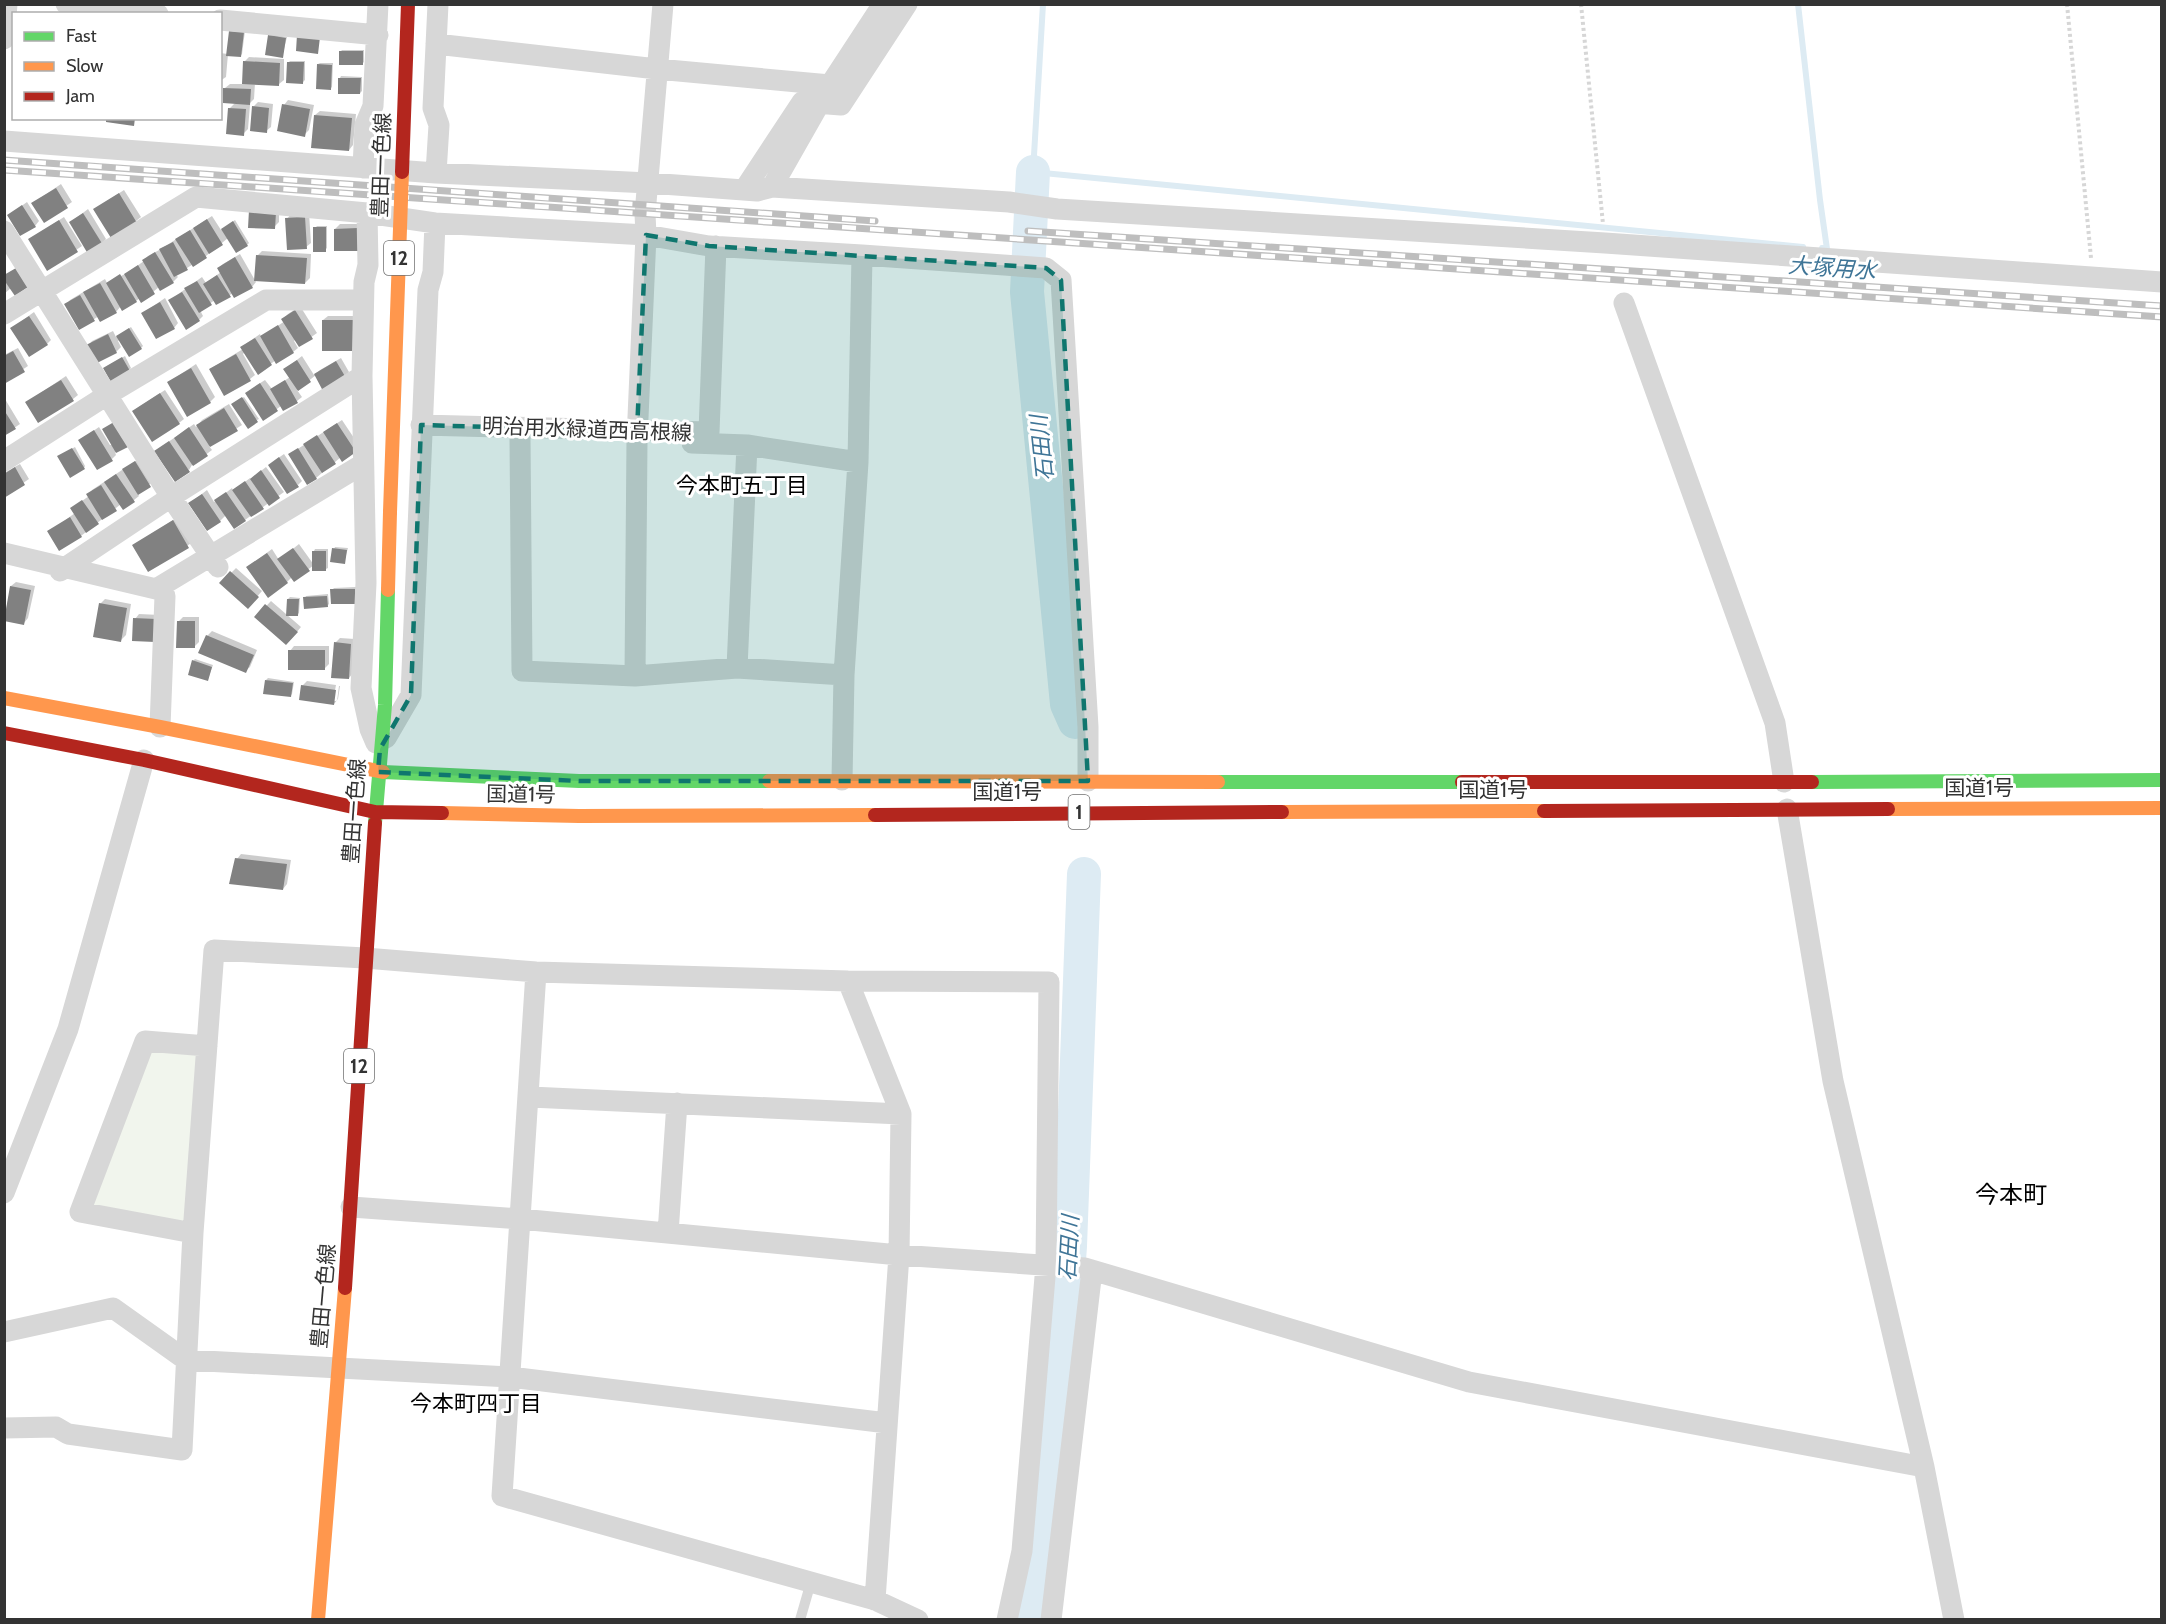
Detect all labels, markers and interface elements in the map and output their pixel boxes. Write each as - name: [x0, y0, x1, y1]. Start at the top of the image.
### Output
- legend: [12, 12, 222, 120]
- text: Fast: [66, 25, 97, 47]
- text: Slow: [66, 55, 103, 77]
- text: Jam: [65, 85, 95, 107]
- street label: 豊田一色線: [367, 112, 395, 218]
- road number: 12: [384, 241, 414, 275]
- water label: 大塚用水: [1787, 251, 1879, 285]
- water label: 石田川: [1025, 412, 1059, 482]
- street label: 明治用水緑道西高根線: [482, 413, 692, 445]
- district label: 今本町五丁目: [676, 472, 808, 499]
- street label: 豊田一色線: [338, 758, 370, 864]
- street label: 国道1号: [1944, 775, 2014, 800]
- street label: 国道1号: [1458, 777, 1528, 802]
- street label: 国道1号: [972, 779, 1042, 804]
- street label: 国道1号: [486, 781, 556, 807]
- road number: 1: [1068, 795, 1090, 829]
- road number: 12: [344, 1049, 374, 1083]
- district label: 今本町: [1975, 1180, 2047, 1209]
- water label: 石田川: [1054, 1212, 1084, 1282]
- street label: 豊田一色線: [306, 1243, 340, 1349]
- district label: 今本町四丁目: [410, 1390, 542, 1417]

